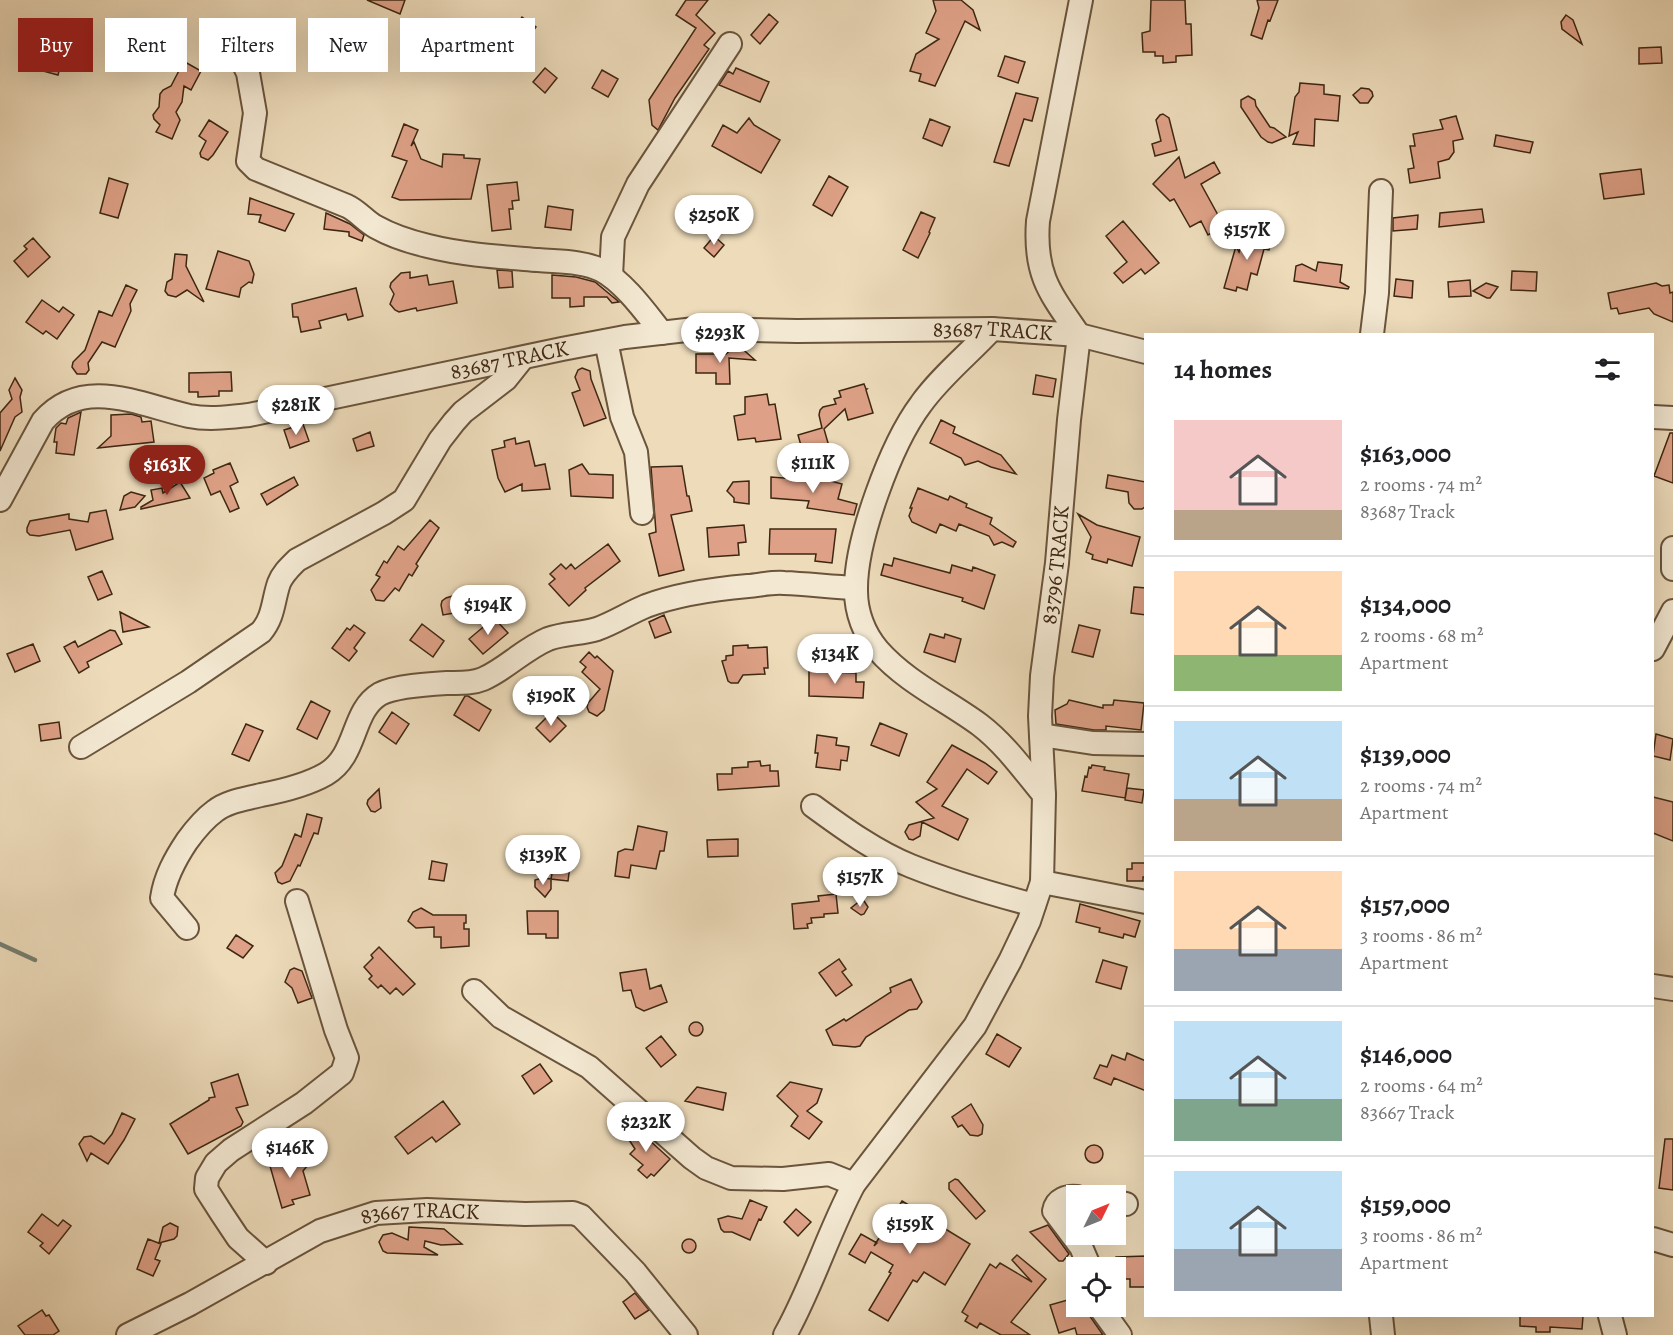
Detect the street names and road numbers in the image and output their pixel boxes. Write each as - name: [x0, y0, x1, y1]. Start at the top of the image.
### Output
- street label: 83687 TRACK: [932, 314, 1054, 348]
- street label: 83687 TRACK: [448, 333, 571, 387]
- street label: 83796 TRACK: [1034, 504, 1077, 626]
- street label: 83667 TRACK: [356, 1195, 480, 1232]

